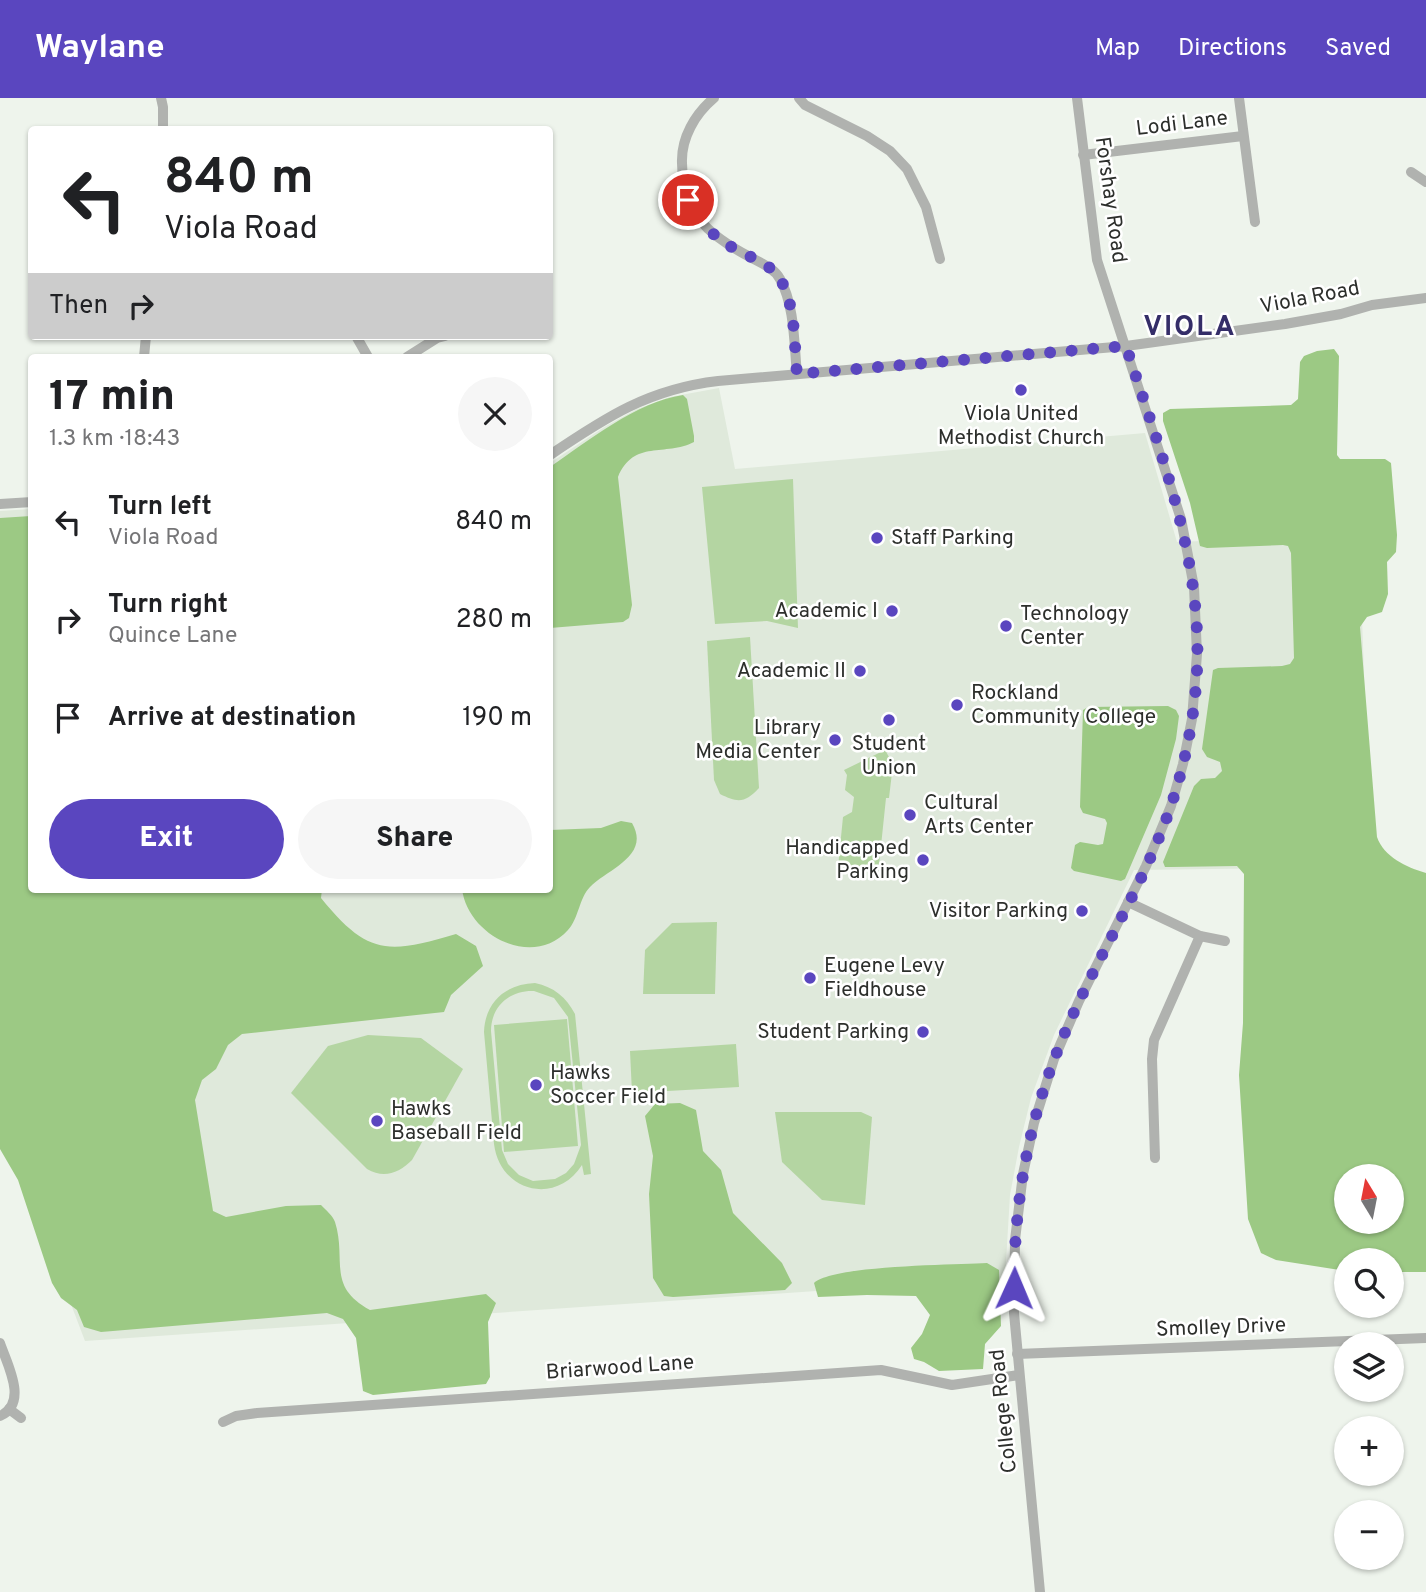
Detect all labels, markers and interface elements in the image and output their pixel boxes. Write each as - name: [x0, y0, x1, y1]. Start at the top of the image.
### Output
- text: Waylane: [35, 28, 165, 70]
- text: Map: [1095, 34, 1140, 64]
- text: Directions: [1178, 34, 1287, 64]
- text: Saved: [1325, 34, 1391, 64]
- street label: Lodi Lane: [1135, 105, 1229, 143]
- street label: Forshay Road: [1088, 135, 1132, 265]
- text: 840 m: [164, 149, 314, 211]
- icon: left: [49, 154, 140, 245]
- pin: [658, 170, 718, 230]
- icon: arrive: [669, 181, 707, 219]
- text: Viola Road: [164, 210, 318, 250]
- street label: Viola Road: [1258, 275, 1362, 321]
- icon: right: [122, 287, 160, 325]
- text: Then: [49, 290, 108, 323]
- district label: VIOLA: [1143, 310, 1237, 346]
- text: 17 min: [49, 372, 175, 425]
- button: close: [458, 377, 532, 451]
- marker: Viola United Methodist Church: [1013, 382, 1029, 398]
- place label: Viola United Methodist Church: [938, 401, 1104, 452]
- text: 1.3 km · 18:43: [49, 425, 180, 454]
- text: Turn left: [108, 491, 212, 524]
- icon: left: [49, 503, 87, 541]
- text: 840 m: [455, 506, 532, 539]
- text: Viola Road: [108, 524, 218, 553]
- place label: Staff Parking: [891, 525, 1014, 552]
- marker: Staff Parking: [869, 530, 885, 546]
- text: Turn right: [108, 589, 228, 622]
- place label: Academic I: [774, 598, 878, 625]
- icon: right: [49, 601, 87, 639]
- place label: Technology Center: [1020, 601, 1129, 652]
- marker: Academic I: [884, 603, 900, 619]
- text: 280 m: [456, 604, 532, 637]
- marker: Technology Center: [998, 618, 1014, 634]
- text: Quince Lane: [108, 622, 237, 651]
- place label: Academic II: [737, 658, 846, 685]
- marker: Academic II: [852, 663, 868, 679]
- place label: Rockland Community College: [971, 680, 1156, 731]
- marker: Rockland Community College: [949, 697, 965, 713]
- icon: arrive: [49, 699, 87, 737]
- text: Arrive at destination: [108, 702, 356, 735]
- text: 190 m: [462, 702, 532, 735]
- marker: Student Union: [881, 712, 897, 728]
- place label: Library Media Center: [695, 715, 821, 766]
- place label: Student Union: [852, 731, 926, 782]
- marker: Library Media Center: [827, 732, 843, 748]
- place label: Cultural Arts Center: [924, 790, 1033, 841]
- button: Exit: [49, 799, 284, 879]
- button: Share: [298, 799, 532, 879]
- marker: Cultural Arts Center: [902, 807, 918, 823]
- place label: Handicapped Parking: [785, 835, 909, 886]
- marker: Handicapped Parking: [915, 852, 931, 868]
- place label: Visitor Parking: [929, 898, 1068, 925]
- marker: Visitor Parking: [1074, 903, 1090, 919]
- place label: Eugene Levy Fieldhouse: [824, 953, 945, 1004]
- marker: Eugene Levy Fieldhouse: [802, 970, 818, 986]
- place label: Student Parking: [757, 1019, 909, 1046]
- marker: Student Parking: [915, 1024, 931, 1040]
- place label: Hawks Soccer Field: [550, 1060, 666, 1111]
- marker: Hawks Soccer Field: [528, 1077, 544, 1093]
- place label: Hawks Baseball Field: [391, 1096, 522, 1147]
- marker: Hawks Baseball Field: [369, 1113, 385, 1129]
- north arrow: [1334, 1164, 1404, 1234]
- map controls: [1334, 1164, 1404, 1570]
- button: search: [1334, 1248, 1404, 1318]
- position arrow: [977, 1251, 1051, 1325]
- street label: Smolley Drive: [1156, 1312, 1286, 1344]
- button: layers: [1334, 1332, 1404, 1402]
- street label: College Road: [984, 1348, 1024, 1474]
- street label: Briarwood Lane: [545, 1349, 695, 1387]
- button: +: [1334, 1416, 1404, 1486]
- button: −: [1334, 1500, 1404, 1570]

